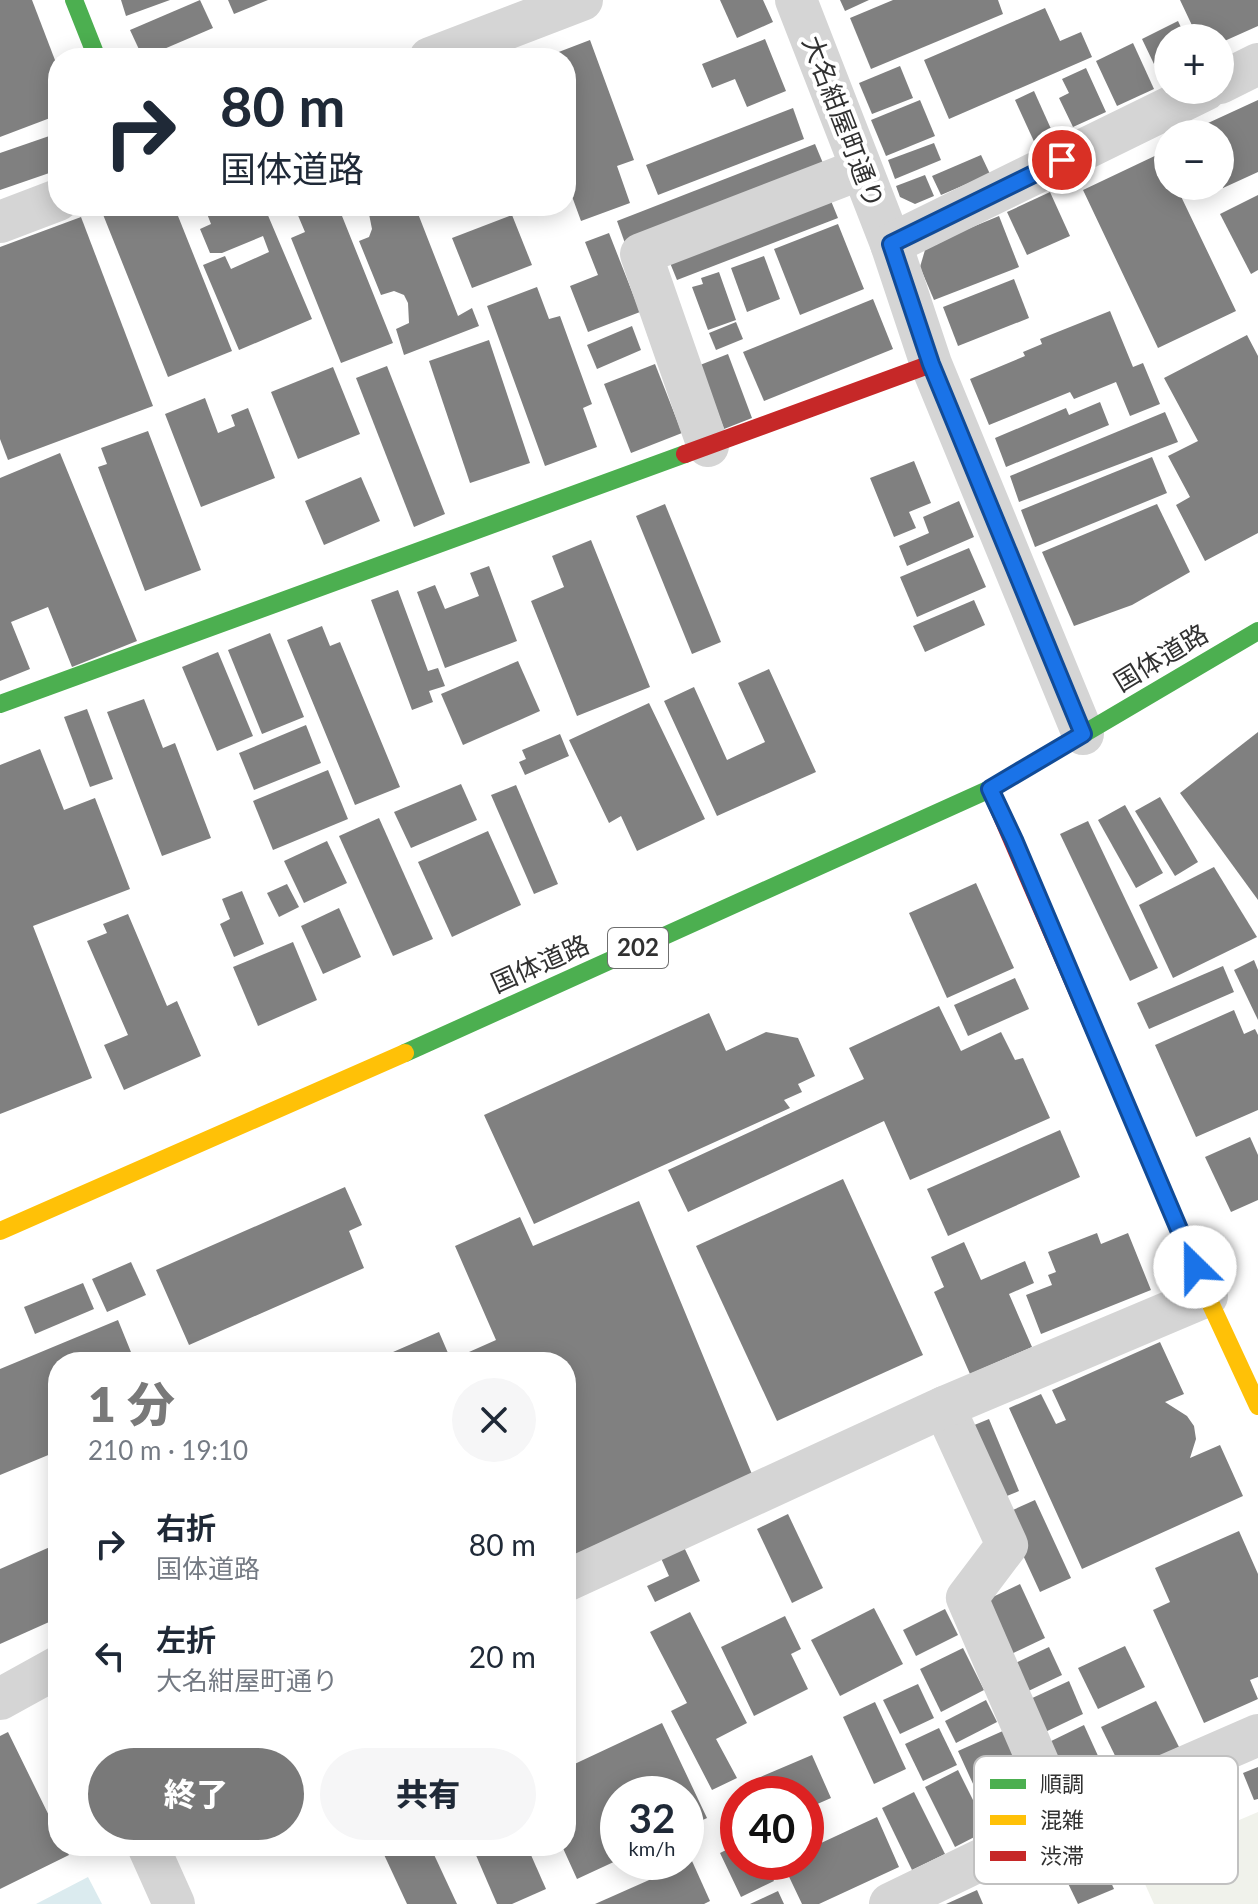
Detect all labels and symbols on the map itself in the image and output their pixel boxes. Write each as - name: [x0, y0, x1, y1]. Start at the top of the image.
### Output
- street label: 大名紺屋町通り: [796, 31, 891, 212]
- pin: [1028, 126, 1096, 194]
- street label: 国体道路: [1108, 617, 1213, 698]
- street label: 国体道路: [486, 927, 594, 999]
- road number: 202: [608, 928, 668, 968]
- position arrow: [1153, 1225, 1237, 1309]
- legend: [974, 1756, 1238, 1884]
- text: 順調: [1040, 1770, 1084, 1797]
- speed limit sign: 40: [720, 1776, 824, 1880]
- text: 混雑: [1040, 1806, 1084, 1833]
- text: 渋滞: [1040, 1842, 1084, 1869]

